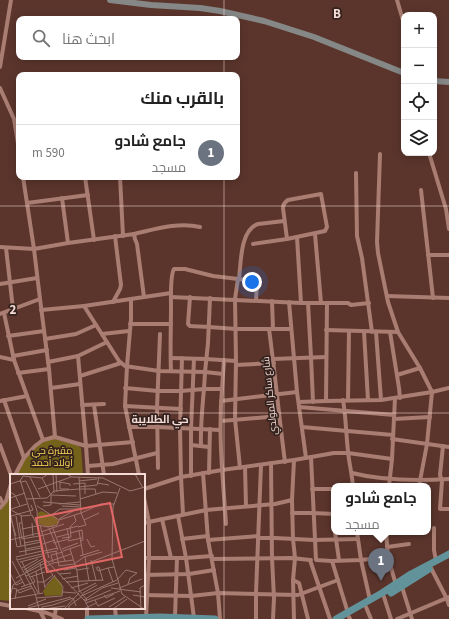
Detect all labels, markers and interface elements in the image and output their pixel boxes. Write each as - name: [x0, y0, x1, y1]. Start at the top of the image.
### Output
- text: B: [333, 5, 341, 23]
- map controls: [401, 12, 437, 156]
- button: +: [401, 12, 437, 48]
- search box: [16, 16, 240, 60]
- icon: search: [30, 27, 52, 49]
- text: ابحث هنا: [62, 29, 115, 50]
- button: −: [401, 48, 437, 84]
- button: locate: [401, 84, 437, 120]
- text: بالقرب منك: [140, 87, 224, 111]
- button: layers: [401, 120, 437, 156]
- text: جامع شادو: [115, 131, 186, 152]
- text: 590 m: [32, 144, 65, 162]
- text: 1: [208, 144, 214, 162]
- text: مسجد: [152, 159, 186, 177]
- your location: [242, 272, 262, 292]
- text: 2: [10, 301, 17, 319]
- street label: شارع ساكر المولدي: [259, 356, 281, 436]
- district label: حي الطلايبة: [131, 412, 189, 429]
- park label: مقبرة حي أولاد أحمد: [31, 444, 73, 470]
- inset map: [10, 474, 145, 609]
- popup: [331, 483, 431, 535]
- text: جامع شادو: [345, 488, 417, 509]
- text: مسجد: [345, 516, 380, 534]
- pin: 1: [368, 548, 394, 581]

